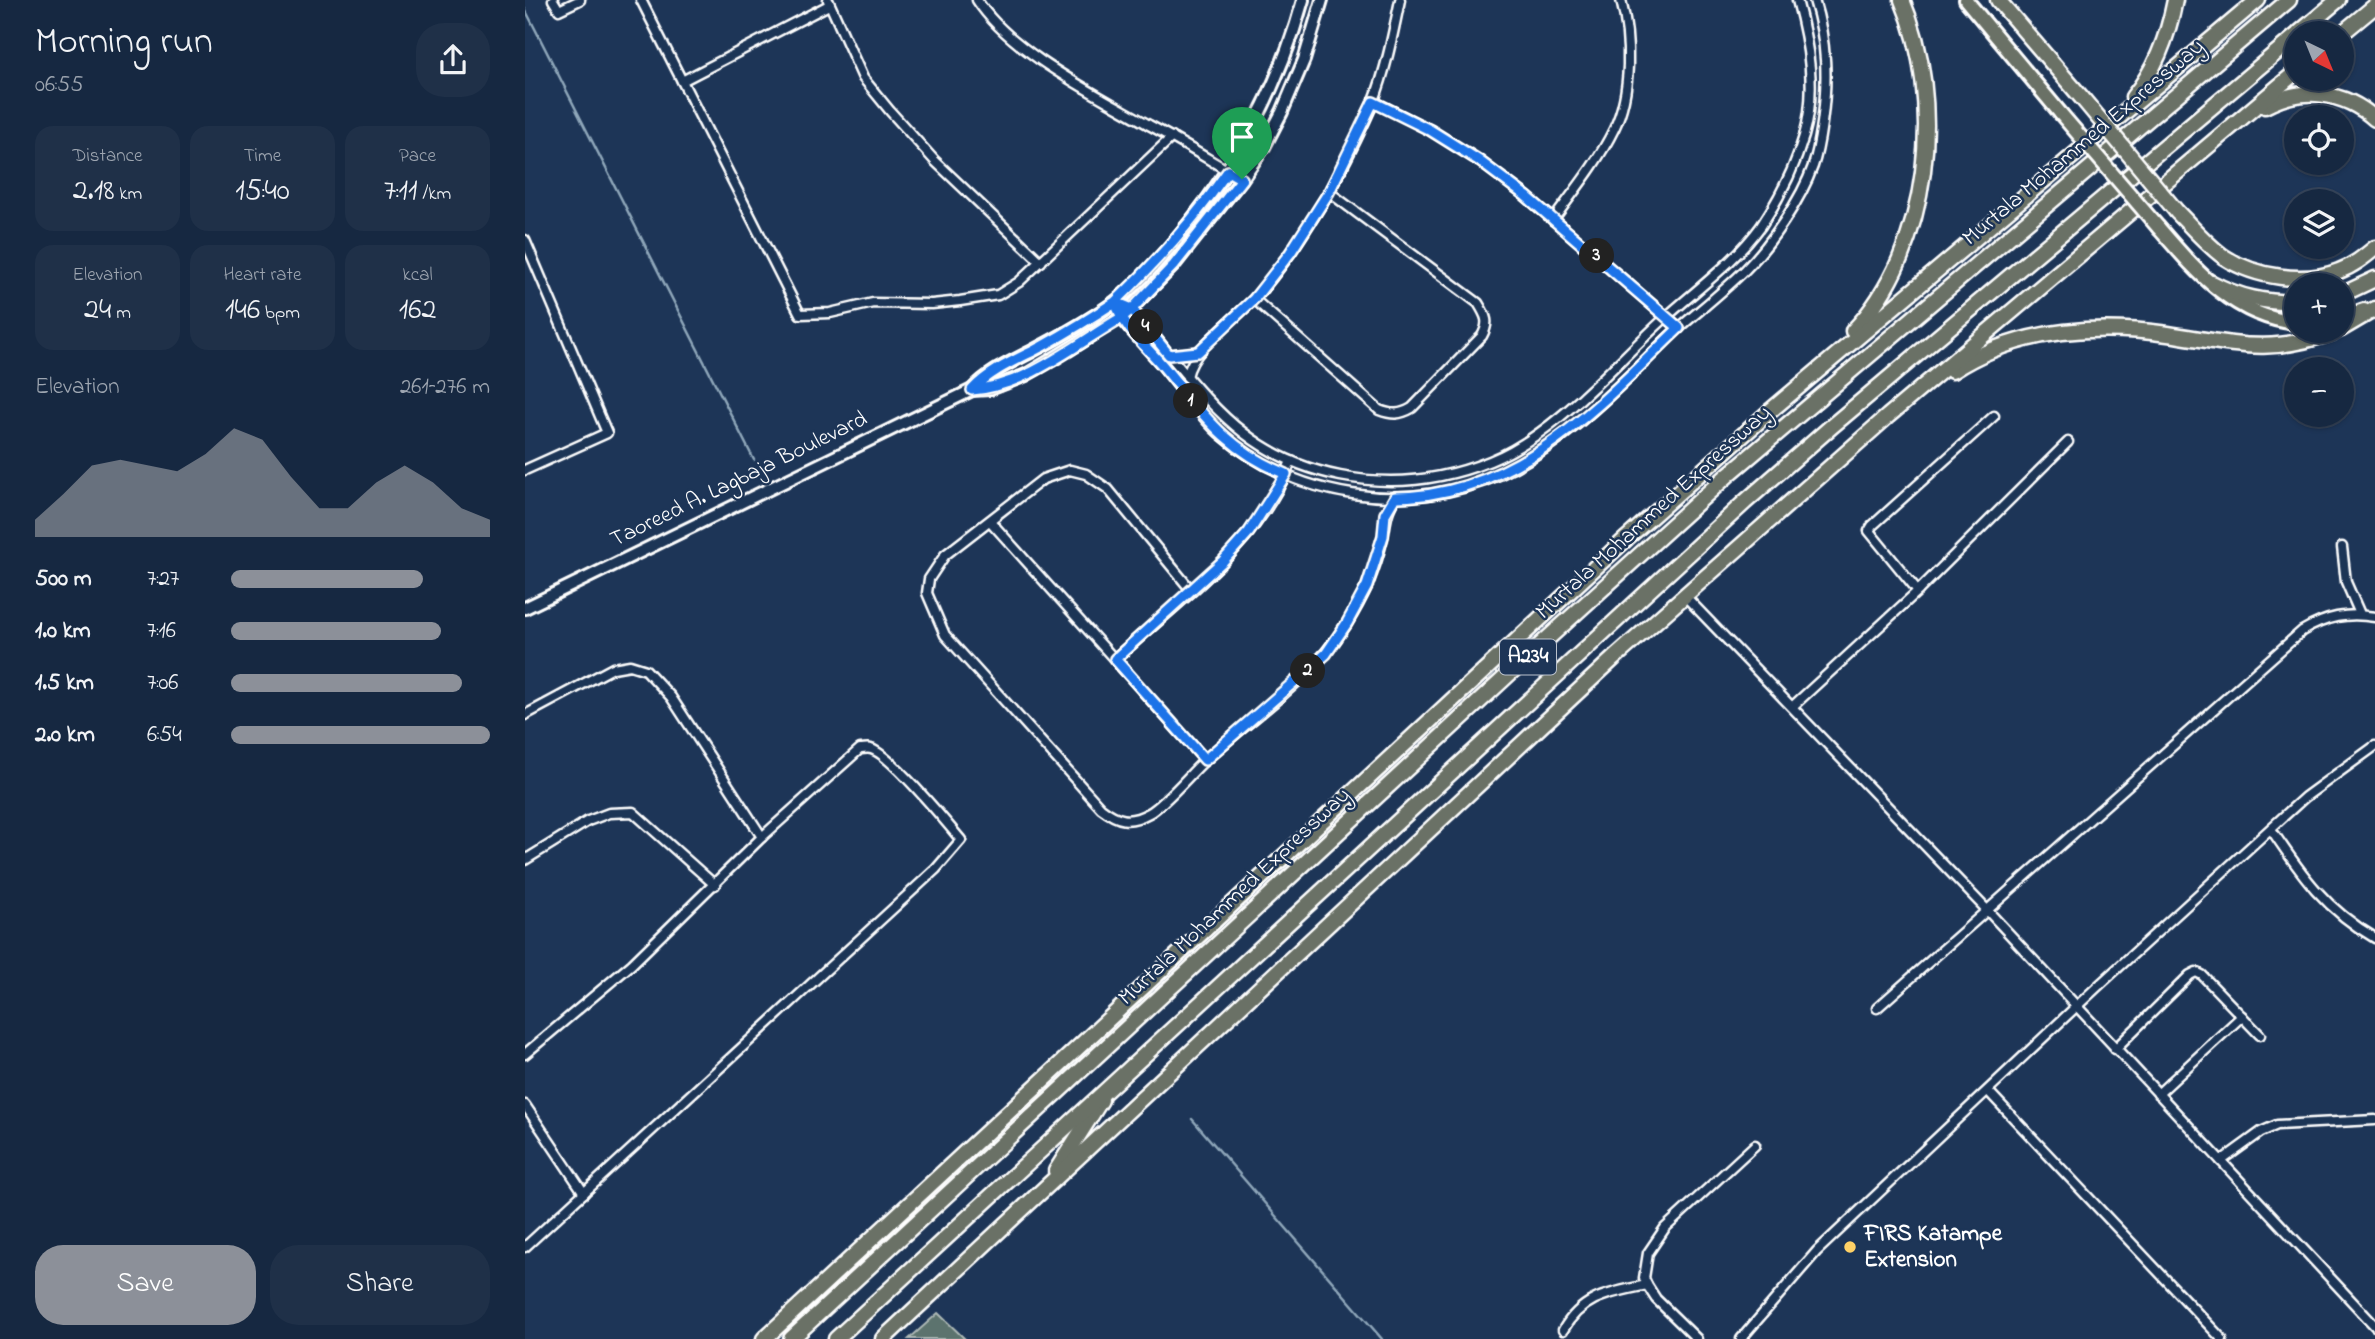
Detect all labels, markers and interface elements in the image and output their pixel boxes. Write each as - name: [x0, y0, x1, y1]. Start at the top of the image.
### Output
- text: Morning run: [35, 15, 213, 71]
- north arrow: [2284, 21, 2354, 91]
- map controls: [2284, 21, 2354, 427]
- button: share: [416, 23, 490, 97]
- street label: Murtala Mohammed Expressway: [1956, 32, 2214, 256]
- text: 06:55: [35, 69, 83, 102]
- button: locate: [2284, 105, 2354, 175]
- pin: [1212, 107, 1272, 179]
- icon: arrive: [1223, 118, 1261, 156]
- text: Distance: [73, 143, 143, 170]
- text: Time: [244, 143, 281, 170]
- text: Pace: [399, 143, 436, 170]
- text: 2.18: [73, 170, 115, 214]
- text: 15:40: [235, 170, 290, 214]
- text: 7:11: [384, 170, 418, 214]
- text: km: [115, 181, 142, 208]
- text: /km: [418, 181, 451, 208]
- button: layers: [2284, 189, 2354, 259]
- pin: 3: [1579, 238, 1615, 274]
- text: 3: [1593, 242, 1600, 269]
- text: Elevation: [73, 262, 142, 289]
- text: Heart rate: [224, 262, 301, 289]
- text: kcal: [402, 262, 433, 289]
- button: +: [2284, 273, 2354, 343]
- text: 24: [84, 289, 111, 333]
- text: 146: [225, 289, 260, 333]
- text: 162: [399, 289, 436, 333]
- text: m: [111, 300, 131, 327]
- text: bpm: [260, 300, 300, 327]
- pin: 4: [1129, 310, 1163, 344]
- text: 4: [1142, 313, 1149, 340]
- button: −: [2284, 357, 2354, 427]
- text: Elevation: [35, 371, 120, 404]
- text: 261–276 m: [400, 371, 490, 404]
- pin: 1: [1173, 384, 1209, 418]
- text: 1: [1187, 387, 1194, 414]
- street label: Murtala Mohammed Expressway: [1529, 398, 1781, 630]
- street label: Taoreed A. Lagbaja Boulevard: [605, 403, 874, 558]
- text: 500 m: [35, 563, 92, 596]
- text: 7:27: [147, 563, 179, 596]
- text: 1.0 km: [35, 615, 91, 648]
- text: 7:16: [147, 615, 176, 648]
- road number: A234: [1500, 640, 1556, 674]
- pin: 2: [1291, 654, 1325, 688]
- text: 2: [1303, 657, 1312, 684]
- text: 1.5 km: [35, 667, 94, 700]
- text: 7:06: [147, 667, 179, 700]
- text: 2.0 km: [35, 719, 95, 752]
- text: 6:54: [147, 719, 182, 752]
- street label: Murtala Mohammed Expressway: [1111, 780, 1360, 1015]
- place label: FIRS Katampe Extension: [1863, 1218, 2003, 1277]
- marker: FIRS Katampe Extension: [1842, 1239, 1858, 1255]
- button: Save: [35, 1245, 256, 1325]
- button: Share: [270, 1245, 490, 1325]

